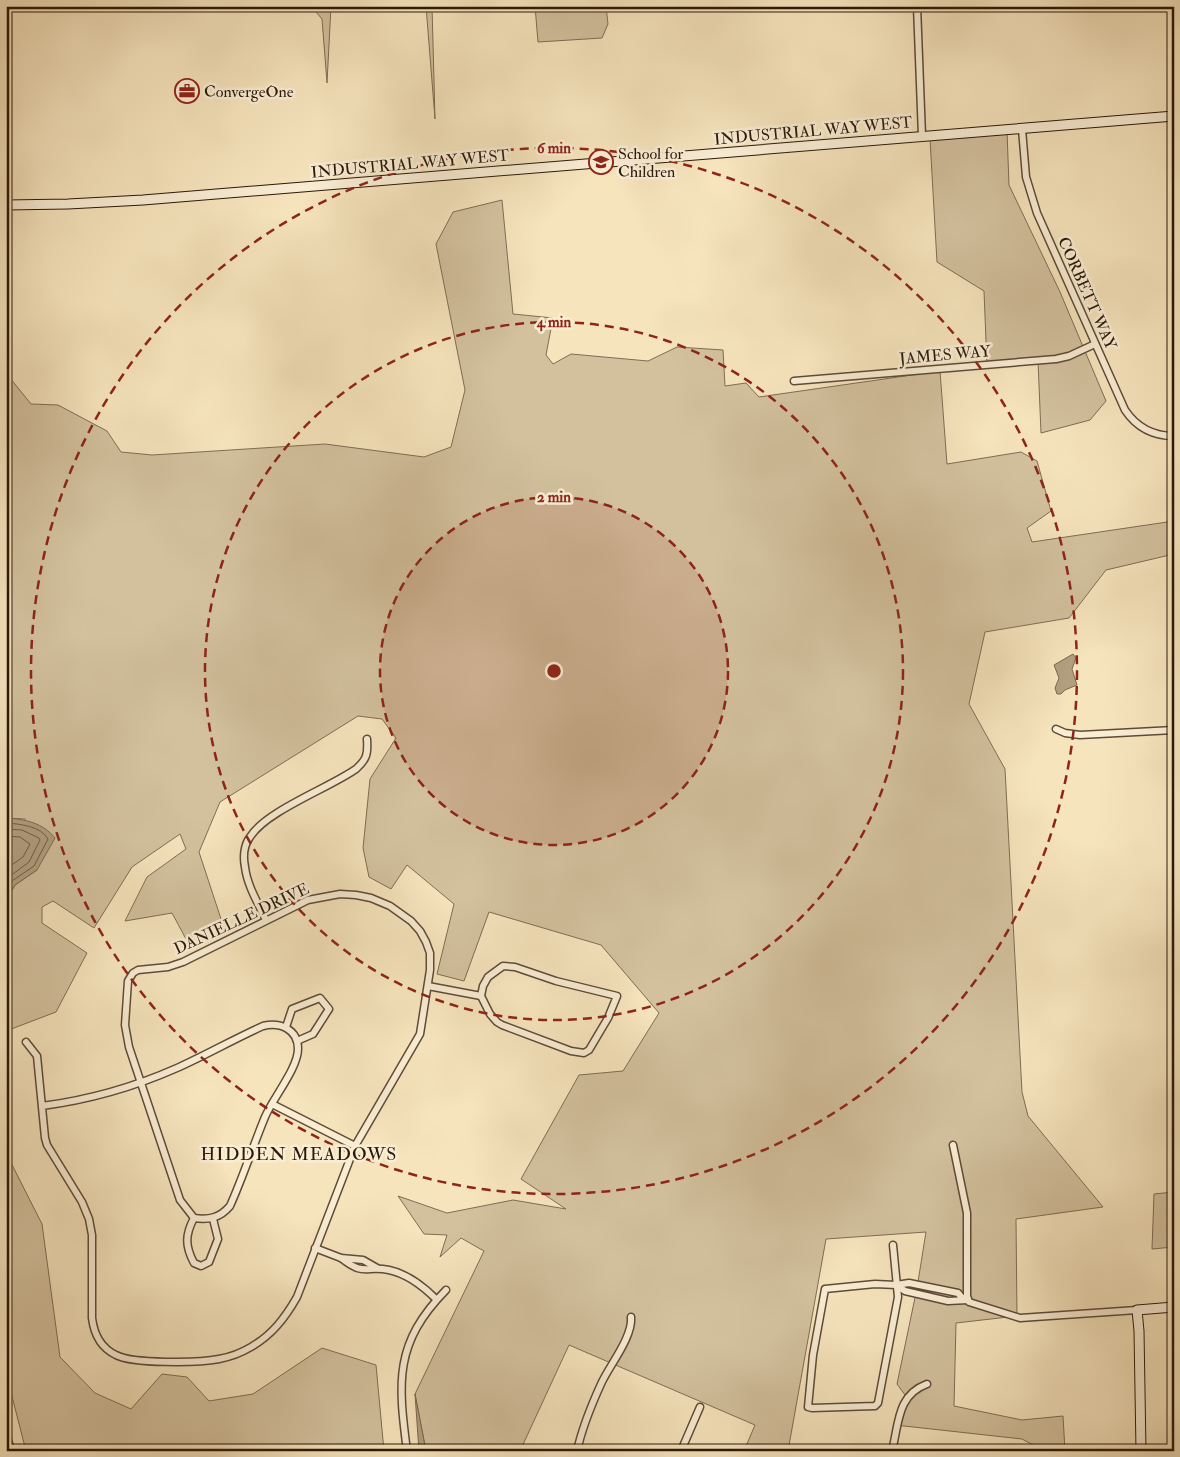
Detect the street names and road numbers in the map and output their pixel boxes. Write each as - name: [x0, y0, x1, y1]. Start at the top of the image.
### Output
- street label: INDUSTRIAL WAY WEST: [713, 112, 913, 150]
- street label: INDUSTRIAL WAY WEST: [310, 145, 510, 183]
- street label: CORBETT WAY: [1053, 234, 1121, 354]
- street label: JAMES WAY: [897, 341, 993, 370]
- street label: DANIELLE DRIVE: [171, 879, 312, 959]

